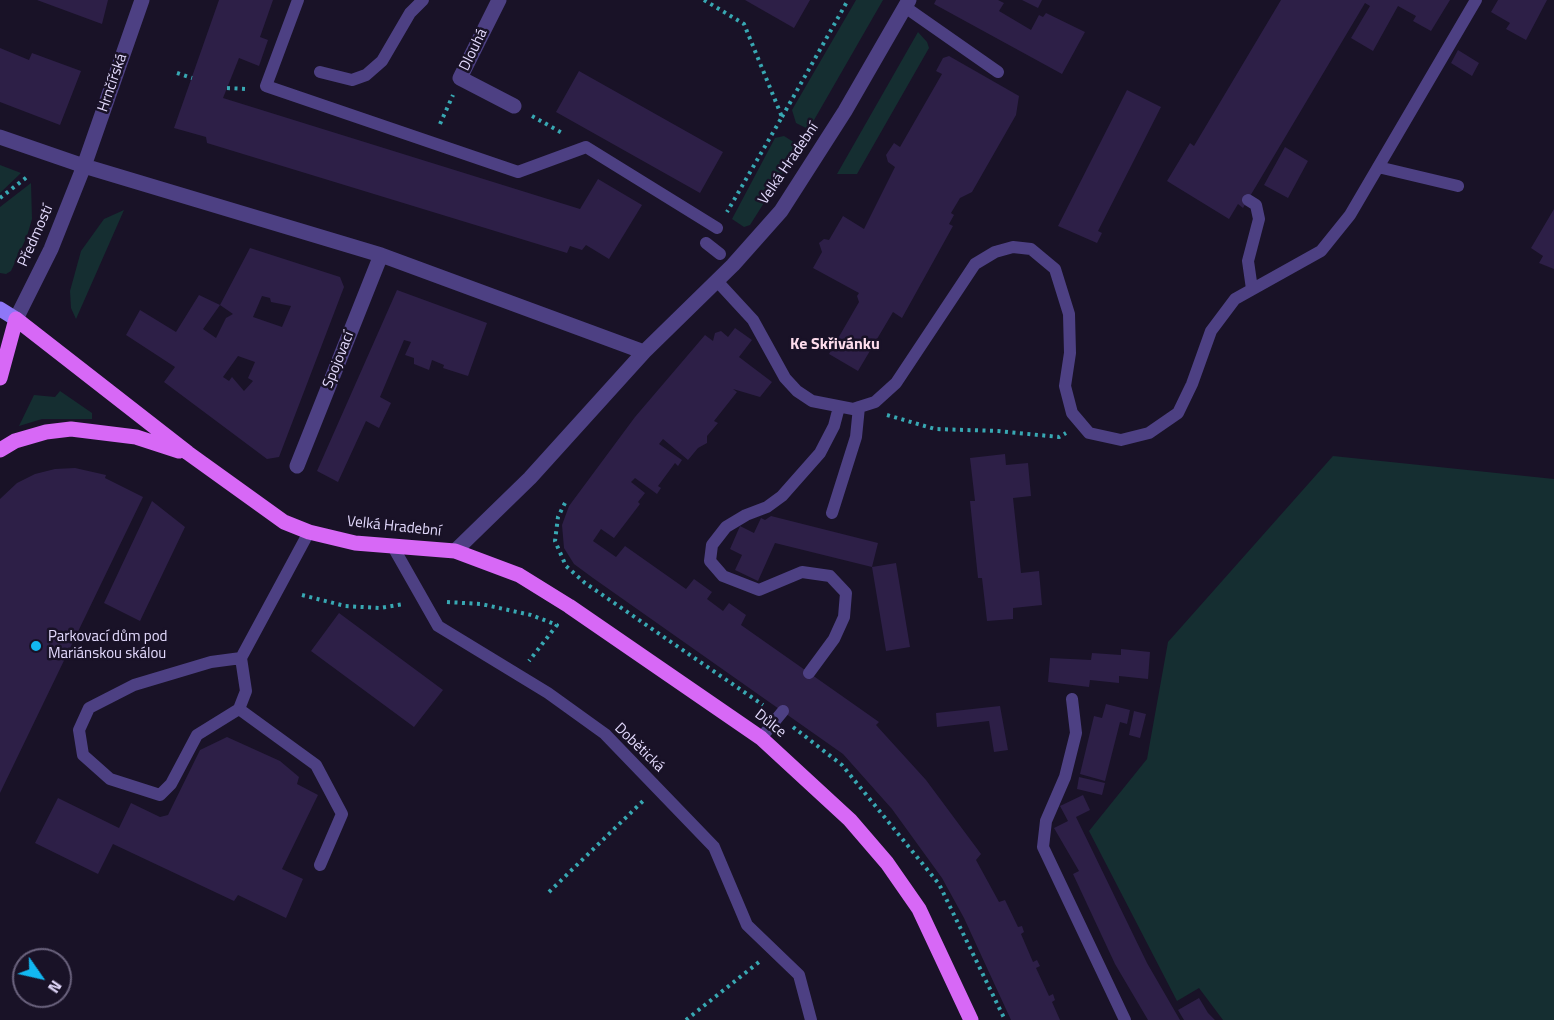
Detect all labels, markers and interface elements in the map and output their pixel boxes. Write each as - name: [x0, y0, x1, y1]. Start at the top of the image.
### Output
- street label: Dlouhá: [456, 26, 492, 74]
- street label: Hrnčířská: [95, 51, 131, 115]
- street label: Velká Hradební: [755, 120, 823, 208]
- street label: Předmostí: [14, 202, 58, 270]
- street label: Spojovací: [320, 329, 358, 391]
- district label: Ke Skřivánku: [790, 335, 880, 355]
- street label: Velká Hradební: [346, 513, 442, 541]
- place label: Parkovací dům pod Mariánskou skálou: [48, 628, 168, 663]
- marker: Parkovací dům pod Mariánskou skálou: [29, 639, 43, 653]
- street label: Důlce: [751, 706, 789, 742]
- street label: Dobětická: [610, 720, 668, 776]
- north arrow: [12, 948, 72, 1008]
- text: N: [42, 976, 68, 998]

